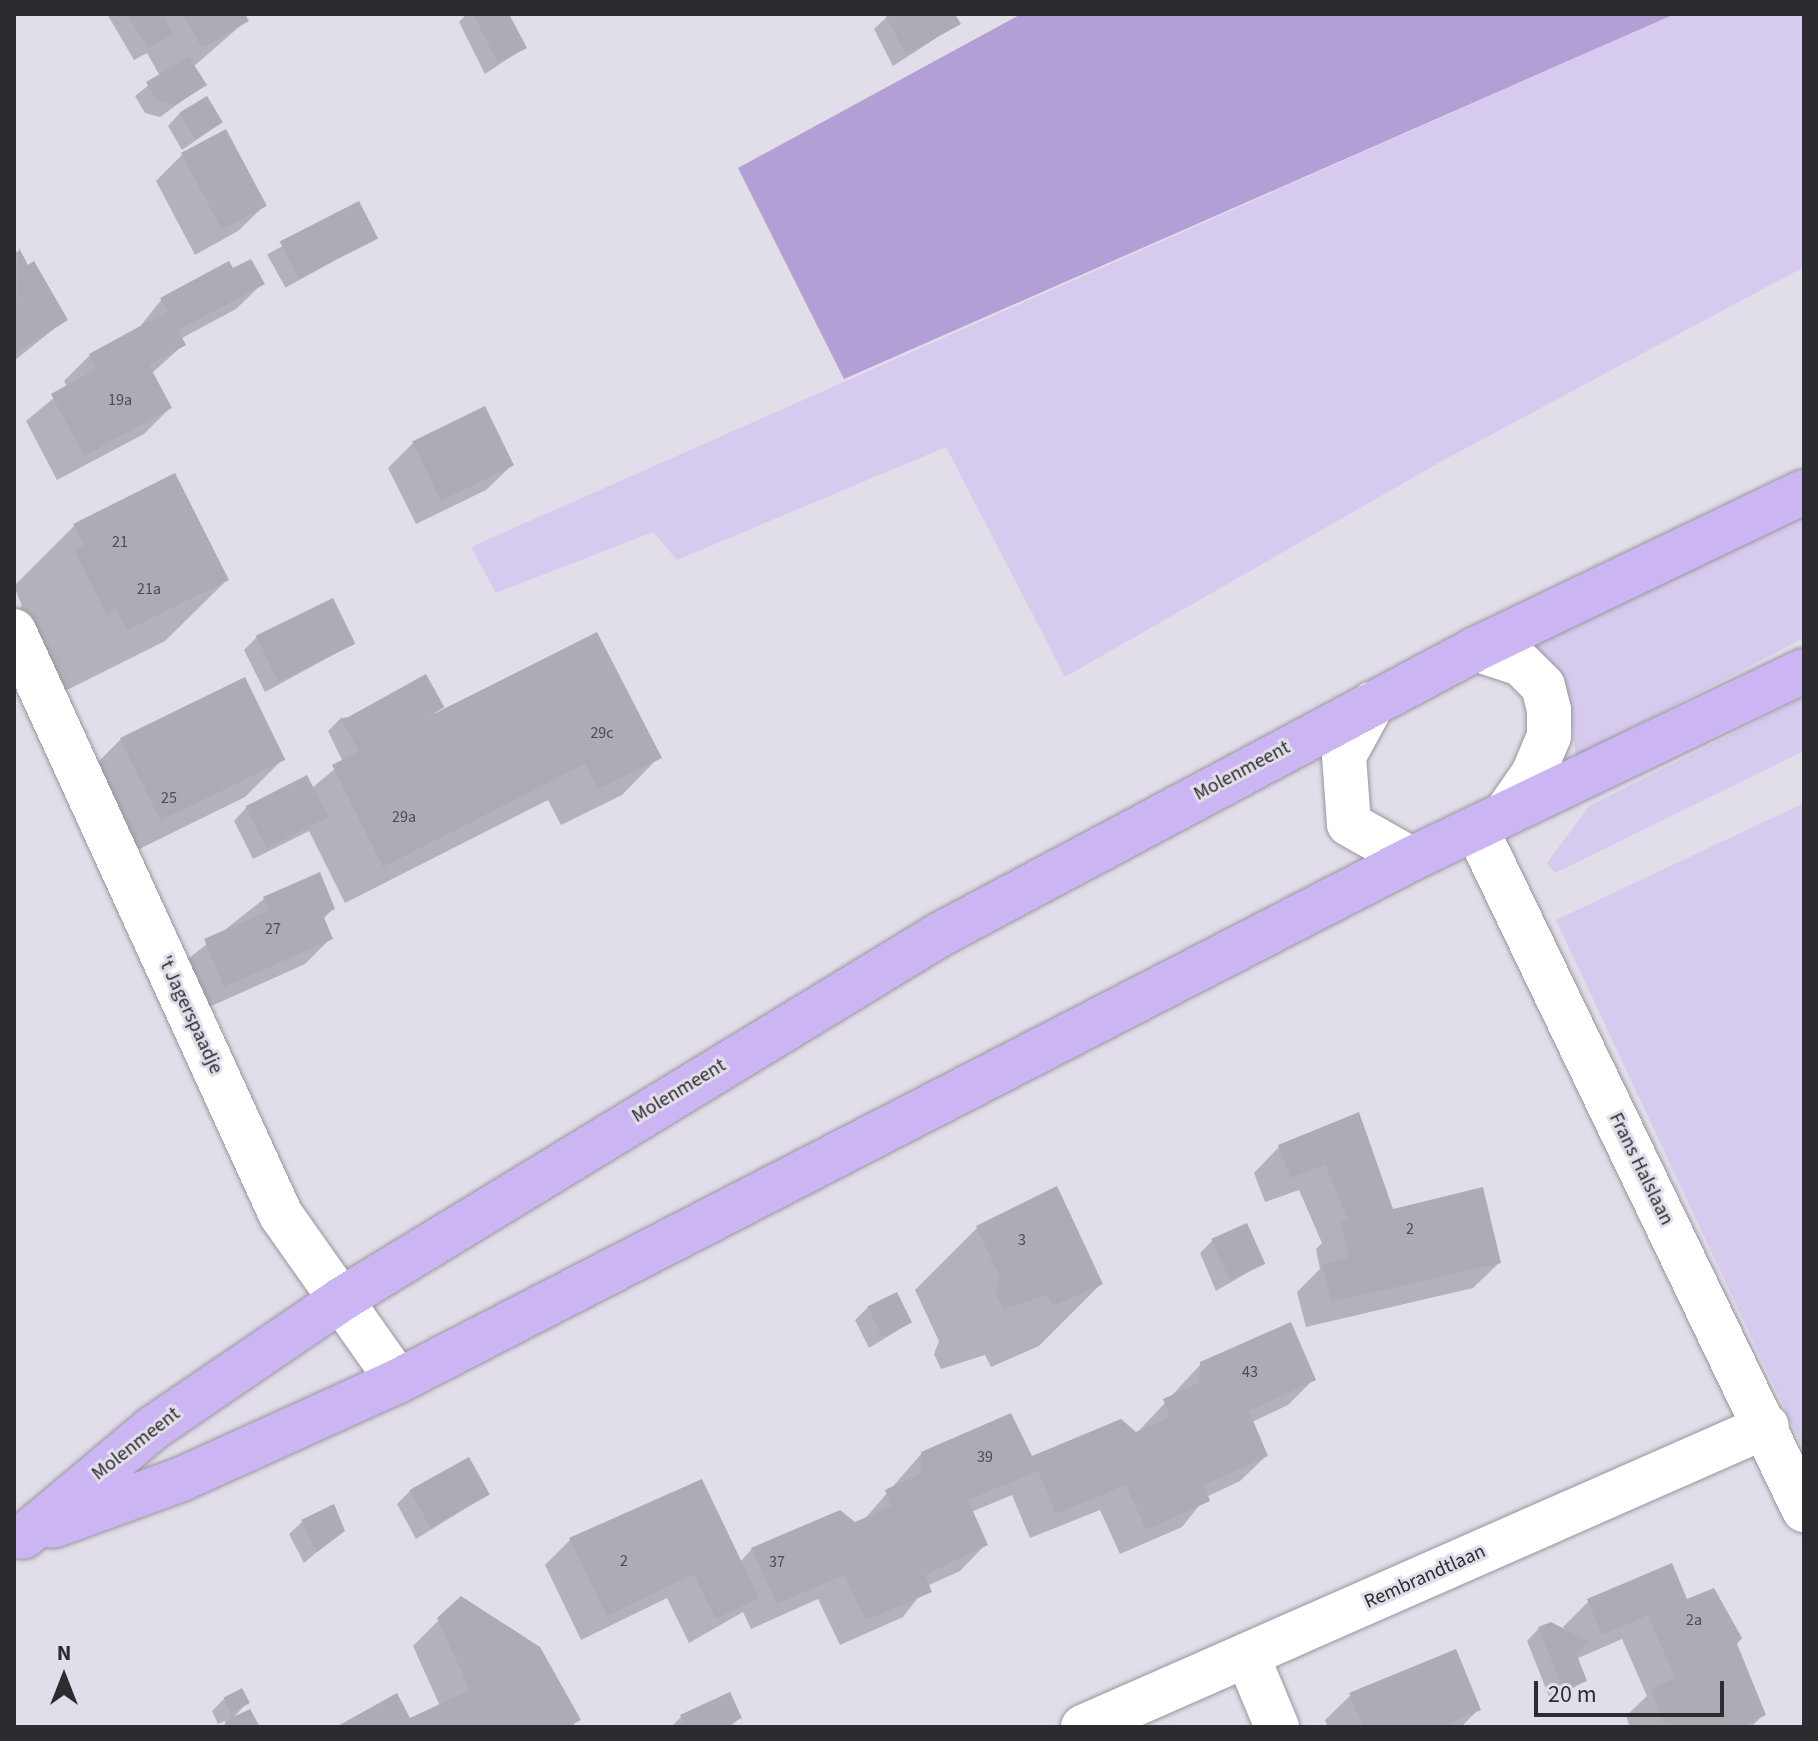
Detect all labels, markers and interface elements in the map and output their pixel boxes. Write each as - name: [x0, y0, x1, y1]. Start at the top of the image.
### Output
- house number: 19a: [108, 390, 132, 410]
- house number: 21: [112, 532, 128, 552]
- house number: 21a: [137, 579, 161, 599]
- house number: 29c: [590, 723, 614, 743]
- street label: Molenmeent: [1190, 736, 1294, 806]
- house number: 25: [161, 788, 177, 808]
- house number: 29a: [392, 807, 416, 827]
- house number: 27: [265, 919, 281, 939]
- street label: 't Jagerspaadje: [152, 952, 228, 1078]
- street label: Molenmeent: [628, 1054, 730, 1128]
- street label: Frans Halslaan: [1603, 1109, 1679, 1229]
- house number: 2: [1406, 1219, 1414, 1239]
- house number: 3: [1018, 1230, 1026, 1250]
- house number: 43: [1242, 1362, 1258, 1382]
- street label: Molenmeent: [87, 1402, 185, 1486]
- house number: 39: [977, 1447, 993, 1467]
- street label: Rembrandtlaan: [1361, 1540, 1489, 1614]
- house number: 2: [620, 1551, 628, 1571]
- house number: 37: [769, 1552, 785, 1572]
- house number: 2a: [1686, 1610, 1702, 1630]
- north arrow: [24, 1637, 104, 1717]
- text: N: [57, 1637, 71, 1669]
- scale bar: [1538, 1665, 1728, 1715]
- text: 20 m: [1548, 1677, 1597, 1712]

